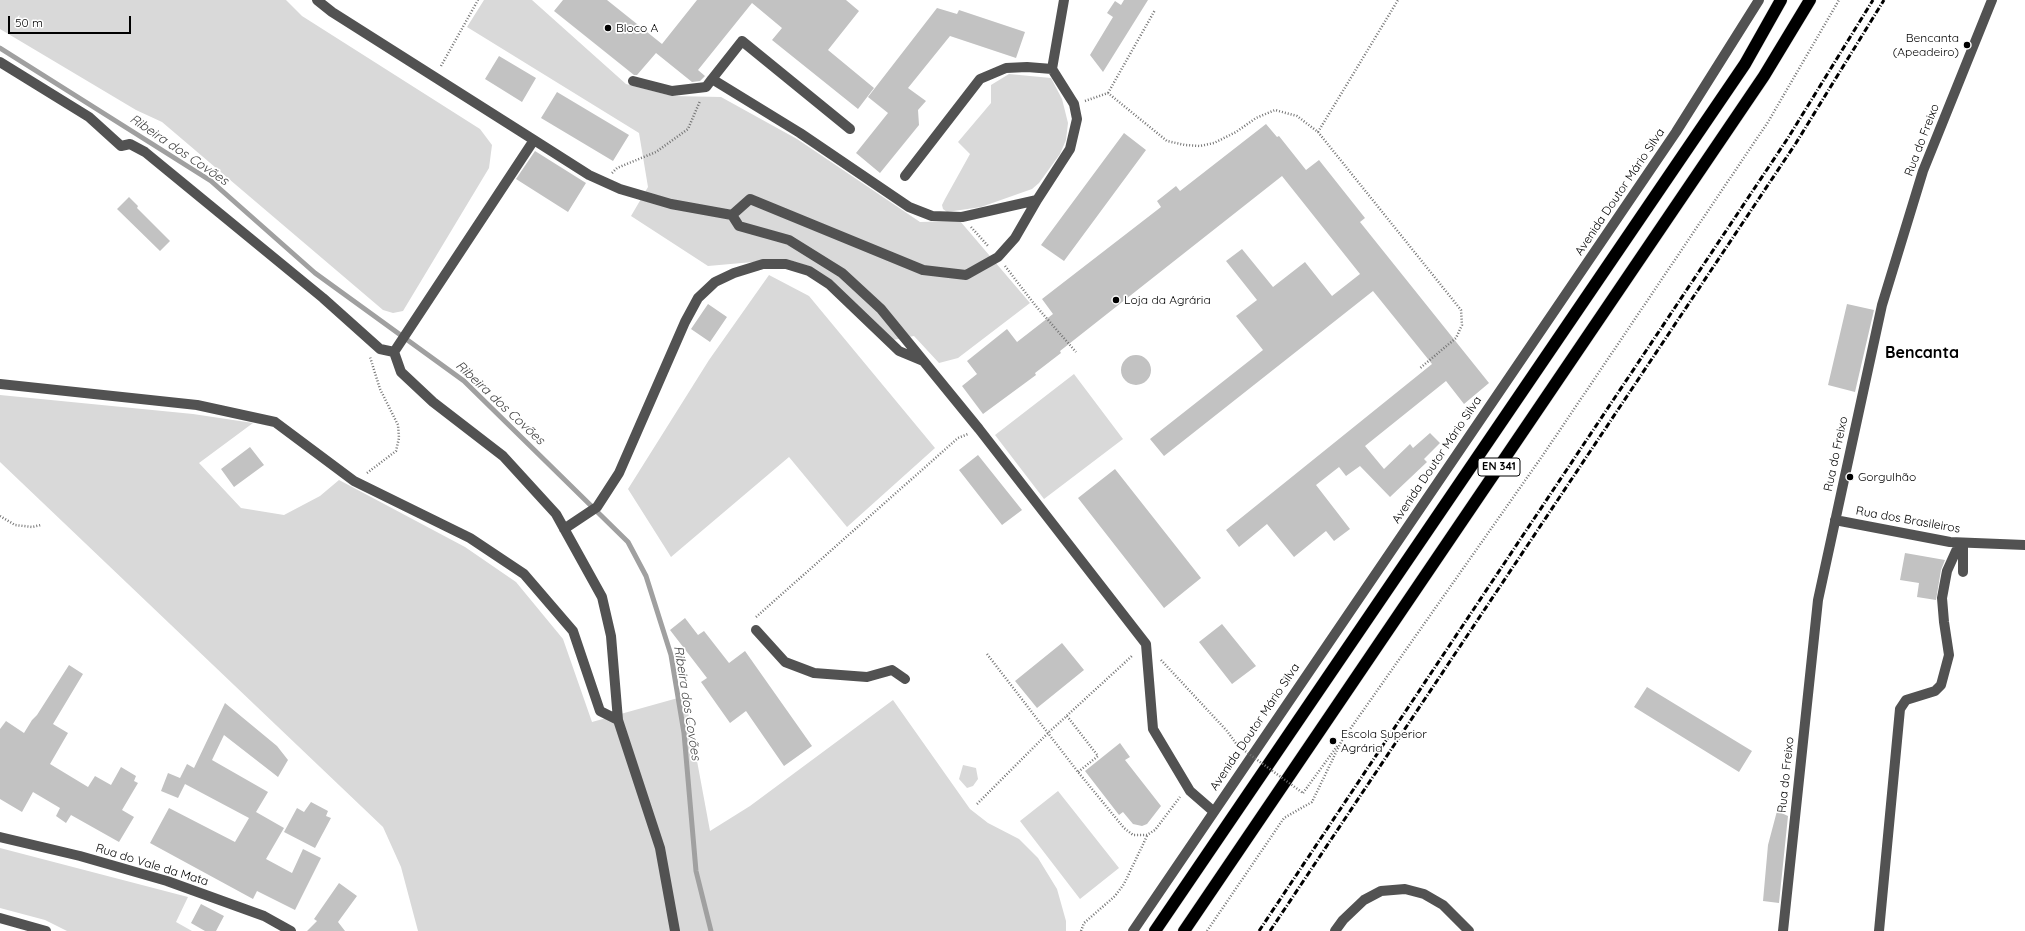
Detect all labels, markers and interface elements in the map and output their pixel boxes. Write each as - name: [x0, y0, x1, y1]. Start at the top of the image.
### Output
- scale bar: [10, 8, 133, 34]
- text: 50 m: [15, 15, 43, 30]
- place label: Bloco A: [616, 21, 658, 35]
- marker: Bloco A: [603, 23, 613, 33]
- place label: Bencanta (Apeadeiro): [1893, 31, 1959, 59]
- marker: Bencanta (Apeadeiro): [1962, 40, 1972, 50]
- street label: Rua do Freixo: [1902, 102, 1942, 178]
- water label: Ribeira dos Covões: [127, 111, 231, 189]
- street label: Avenida Doutor Mário Silva: [1572, 126, 1668, 258]
- place label: Loja da Agrária: [1124, 293, 1211, 307]
- marker: Loja da Agrária: [1111, 295, 1121, 305]
- district label: Bencanta: [1885, 343, 1959, 363]
- water label: Ribeira dos Covões: [452, 358, 548, 448]
- street label: Avenida Doutor Mário Silva: [1389, 394, 1485, 526]
- street label: Rua do Freixo: [1821, 415, 1851, 493]
- road number: EN 341: [1478, 458, 1520, 476]
- place label: Gorgulhão: [1858, 470, 1916, 484]
- marker: Gorgulhão: [1845, 472, 1855, 482]
- street label: Rua dos Brasileiros: [1855, 504, 1961, 536]
- water label: Ribeira dos Covões: [670, 645, 704, 761]
- street label: Avenida Doutor Mário Silva: [1207, 661, 1303, 793]
- place label: Escola Superior Agrária: [1341, 727, 1427, 755]
- marker: Escola Superior Agrária: [1328, 736, 1338, 746]
- street label: Rua do Freixo: [1775, 736, 1797, 814]
- street label: Rua do Vale da Mata: [94, 841, 210, 889]

